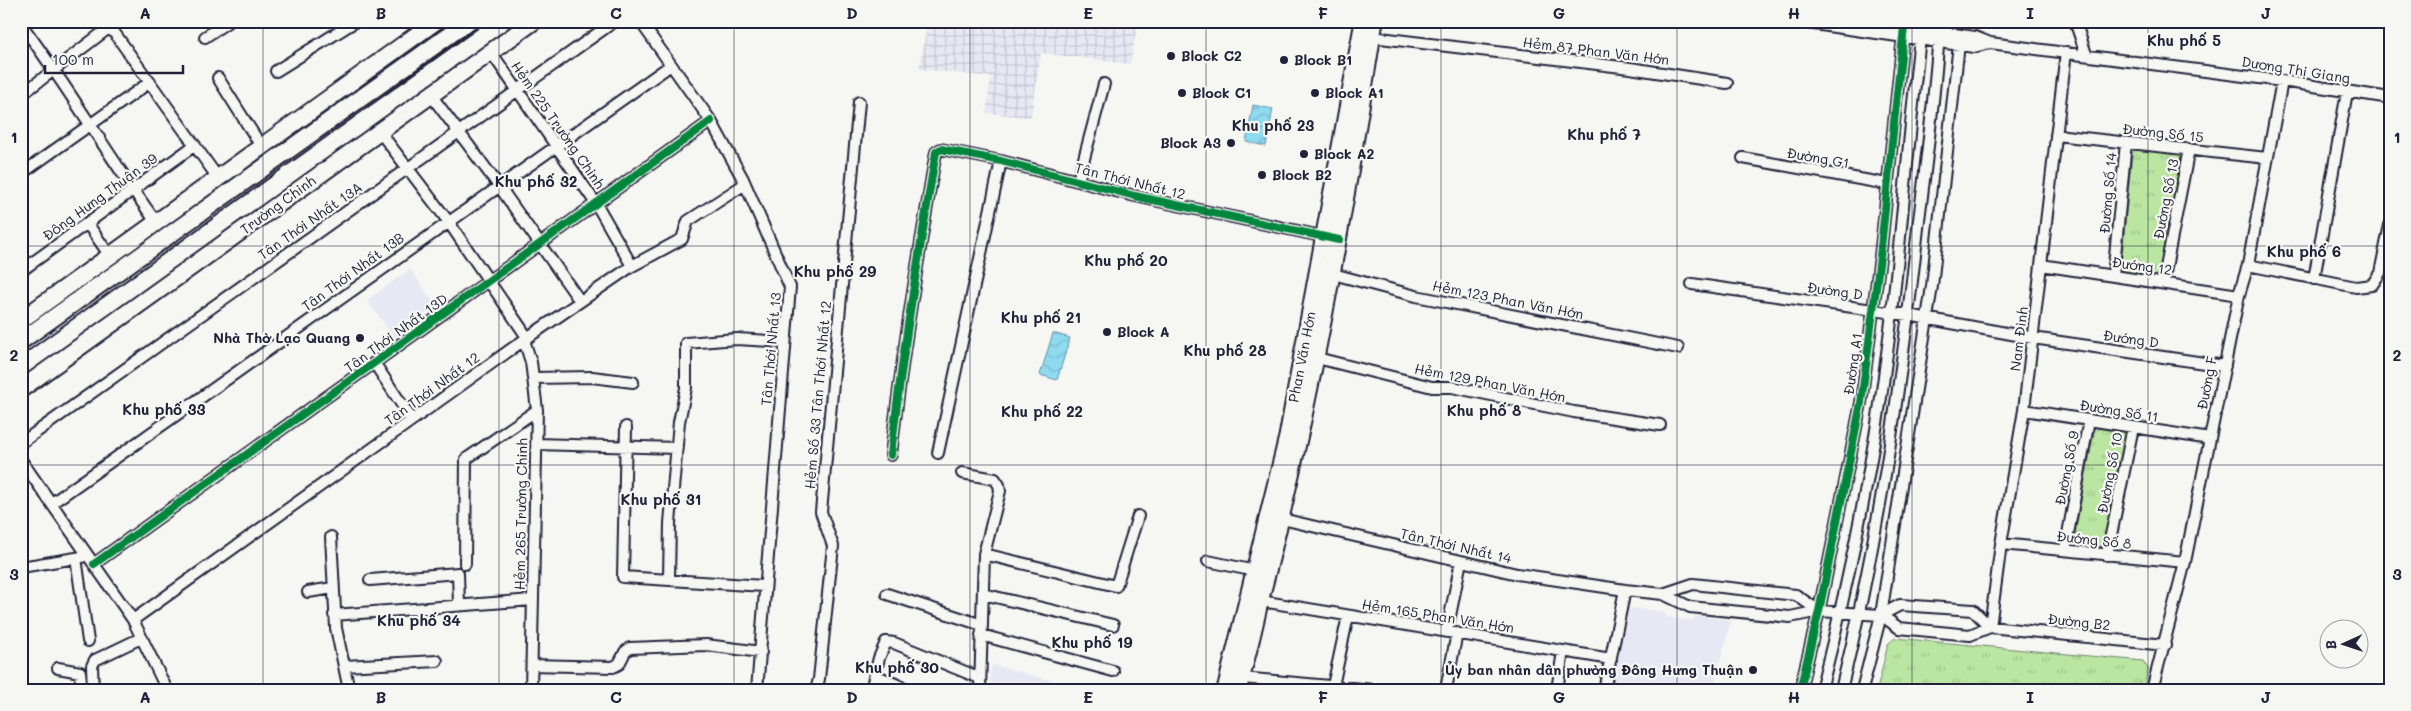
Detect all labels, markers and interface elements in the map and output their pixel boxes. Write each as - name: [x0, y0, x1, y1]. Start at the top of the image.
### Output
- text: A: [139, 2, 151, 23]
- text: B: [376, 2, 386, 23]
- text: C: [610, 2, 622, 23]
- text: D: [846, 2, 858, 23]
- text: E: [1083, 2, 1093, 23]
- text: F: [1318, 2, 1328, 23]
- text: G: [1553, 2, 1565, 23]
- text: H: [1788, 2, 1800, 23]
- text: I: [2026, 2, 2034, 23]
- text: J: [2261, 2, 2271, 23]
- district label: Khu phố 5: [2147, 30, 2221, 50]
- street label: Hẻm 87 Phan Văn Hớn: [1522, 32, 1670, 69]
- scale bar: [45, 42, 182, 74]
- place label: Block C2: [1181, 46, 1242, 65]
- text: 100 m: [52, 49, 94, 69]
- marker: Block C2: [1165, 50, 1177, 62]
- place label: Block B1: [1294, 50, 1352, 69]
- street label: Dương Thị Giang: [2240, 52, 2352, 87]
- marker: Block B1: [1278, 54, 1290, 66]
- street label: Hẻm 225 Trường Chinh: [507, 57, 610, 192]
- place label: Block C1: [1192, 83, 1251, 102]
- place label: Block A1: [1325, 83, 1384, 102]
- marker: Block C1: [1176, 87, 1188, 99]
- marker: Block A1: [1309, 87, 1321, 99]
- district label: Khu phố 23: [1232, 115, 1314, 135]
- street label: Đường Số 15: [2122, 119, 2205, 146]
- district label: Khu phố 7: [1567, 124, 1641, 144]
- text: 1: [10, 126, 18, 147]
- text: 1: [2393, 126, 2401, 147]
- place label: Block A3: [1160, 133, 1221, 152]
- marker: Block A3: [1225, 137, 1237, 149]
- street label: Đường G1: [1785, 143, 1851, 172]
- place label: Block A2: [1314, 144, 1374, 163]
- street label: Đông Hưng Thuận 39: [38, 148, 161, 245]
- marker: Block A2: [1298, 148, 1310, 160]
- street label: Đường Số 14: [2094, 151, 2121, 234]
- street label: Đường Số 13: [2148, 157, 2183, 241]
- street label: Tân Thới Nhất 12: [1073, 158, 1187, 203]
- place label: Block B2: [1272, 165, 1332, 184]
- marker: Block B2: [1256, 169, 1268, 181]
- street label: Trường Chinh: [236, 171, 319, 238]
- district label: Khu phố 32: [495, 171, 577, 191]
- street label: Tân Thới Nhất 13A: [254, 177, 366, 264]
- street label: Tân Thới Nhất 13B: [298, 228, 408, 315]
- district label: Khu phố 6: [2267, 241, 2341, 261]
- district label: Khu phố 20: [1084, 250, 1168, 270]
- street label: Đướng 12: [2111, 252, 2173, 279]
- district label: Khu phố 29: [794, 261, 876, 281]
- street label: Hẻm 123 Phan Văn Hớn: [1431, 276, 1585, 323]
- street label: Đường D: [1806, 277, 1864, 304]
- street label: Tân Thới Nhất 13D: [340, 289, 451, 376]
- street label: Tân Thới Nhất 13: [756, 292, 785, 406]
- street label: Hẻm Số 33 Tân Thới Nhất 12: [800, 300, 835, 490]
- street label: Nam Đình: [2005, 306, 2032, 372]
- district label: Khu phố 21: [1001, 307, 1081, 327]
- street label: Phan Văn Hớn: [1283, 310, 1320, 404]
- place label: Block A: [1117, 322, 1170, 341]
- street label: Đướng D: [2102, 325, 2160, 352]
- marker: Block A: [1101, 326, 1113, 338]
- place label: Nhà Thờ Lạc Quang: [213, 328, 350, 347]
- marker: Nhà Thờ Lạc Quang: [354, 332, 366, 344]
- street label: Đường A1: [1839, 332, 1866, 396]
- district label: Khu phố 28: [1184, 340, 1266, 360]
- text: 2: [10, 344, 19, 365]
- text: 2: [2393, 344, 2402, 365]
- street label: Tân Thới Nhất 12: [380, 348, 483, 430]
- street label: Đường F: [2192, 354, 2221, 411]
- street label: Hẻm 129 Phan Văn Hớn: [1413, 359, 1567, 406]
- street label: Đường Số 11: [2078, 395, 2160, 426]
- district label: Khu phố 33: [122, 399, 206, 419]
- district label: Khu phố 8: [1447, 400, 1521, 420]
- district label: Khu phố 22: [1001, 401, 1083, 421]
- street label: Đường Số 9: [2050, 429, 2083, 507]
- street label: Đường Số 10: [2092, 431, 2127, 515]
- street label: Hẻm 265 Trường Chinh: [510, 438, 531, 590]
- district label: Khu phố 31: [621, 489, 701, 509]
- street label: Tân Thới Nhất 14: [1399, 523, 1514, 568]
- street label: Đướng Số 8: [2055, 526, 2133, 553]
- text: 3: [9, 563, 19, 584]
- text: 3: [2392, 563, 2402, 584]
- street label: Hẻm 165 Phan Văn Hớn: [1361, 594, 1516, 637]
- street label: Đường B2: [2047, 609, 2111, 634]
- district label: Khu phố 34: [377, 610, 461, 630]
- north arrow: [2318, 618, 2368, 668]
- district label: Khu phố 19: [1052, 632, 1132, 652]
- text: B: [2321, 639, 2340, 650]
- district label: Khu phố 30: [855, 657, 939, 677]
- place label: Ủy ban nhân dân phường Đông Hưng Thuận: [1445, 660, 1743, 679]
- marker: Ủy ban nhân dân phường Đông Hưng Thuận: [1747, 664, 1759, 676]
- text: A: [139, 686, 151, 707]
- text: B: [376, 686, 386, 707]
- text: C: [610, 686, 622, 707]
- text: D: [846, 686, 858, 707]
- text: E: [1083, 686, 1093, 707]
- text: F: [1318, 686, 1328, 707]
- text: G: [1553, 686, 1565, 707]
- text: H: [1788, 686, 1800, 707]
- text: I: [2026, 686, 2034, 707]
- text: J: [2261, 686, 2271, 707]

